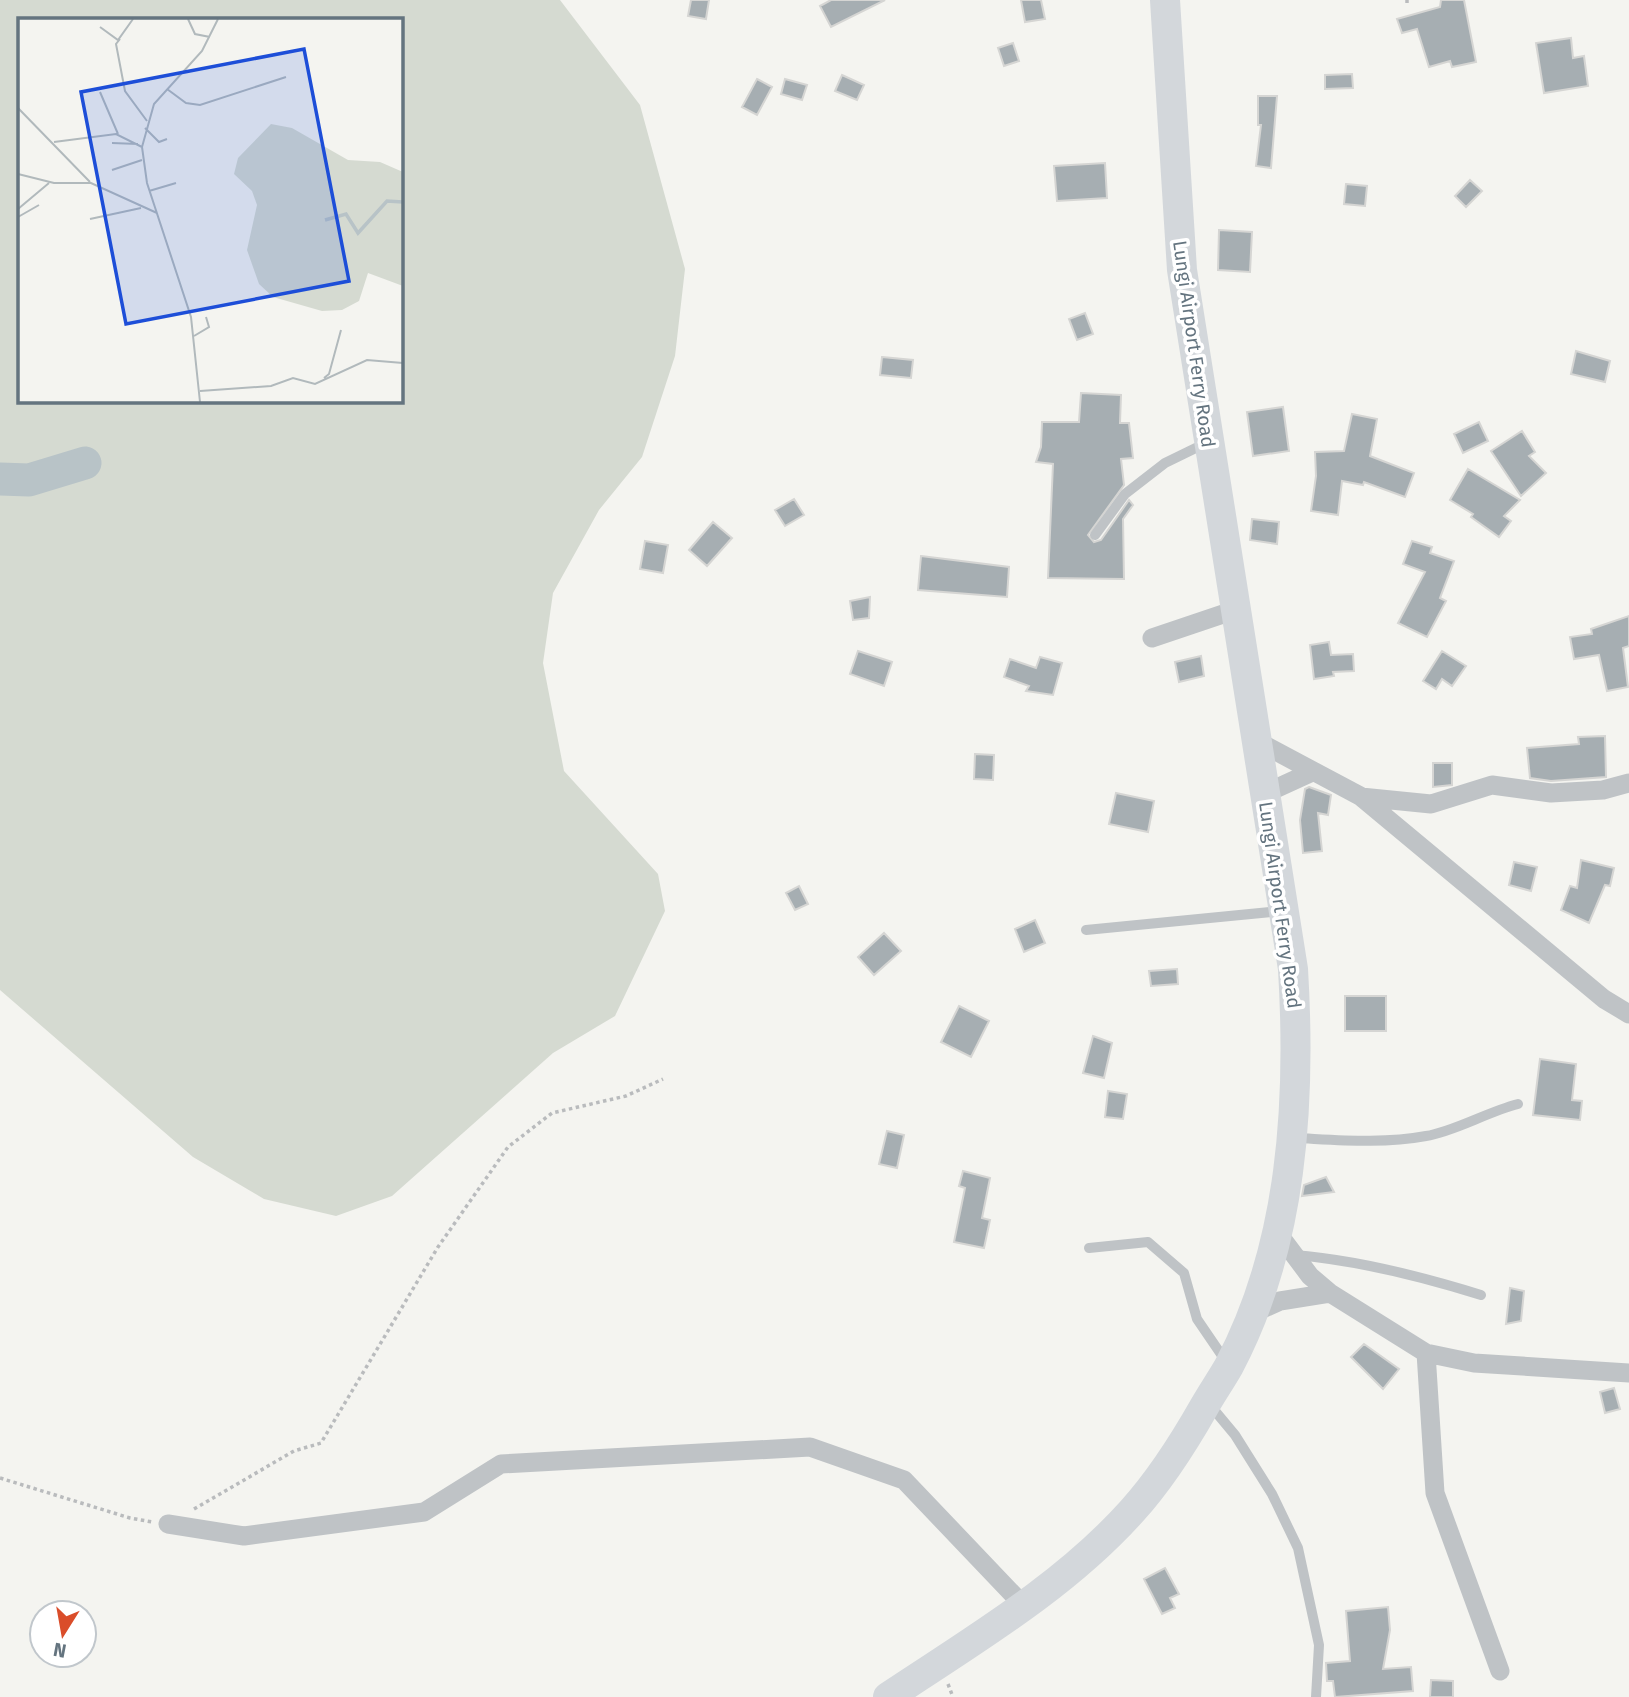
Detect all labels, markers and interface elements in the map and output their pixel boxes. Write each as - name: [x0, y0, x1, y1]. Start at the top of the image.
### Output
- inset map: [18, 18, 402, 402]
- street label: Lungi Airport Ferry Road: [1168, 239, 1220, 449]
- street label: Lungi Airport Ferry Road: [1254, 800, 1306, 1010]
- north arrow: [28, 1599, 98, 1669]
- text: N: [51, 1638, 68, 1663]

